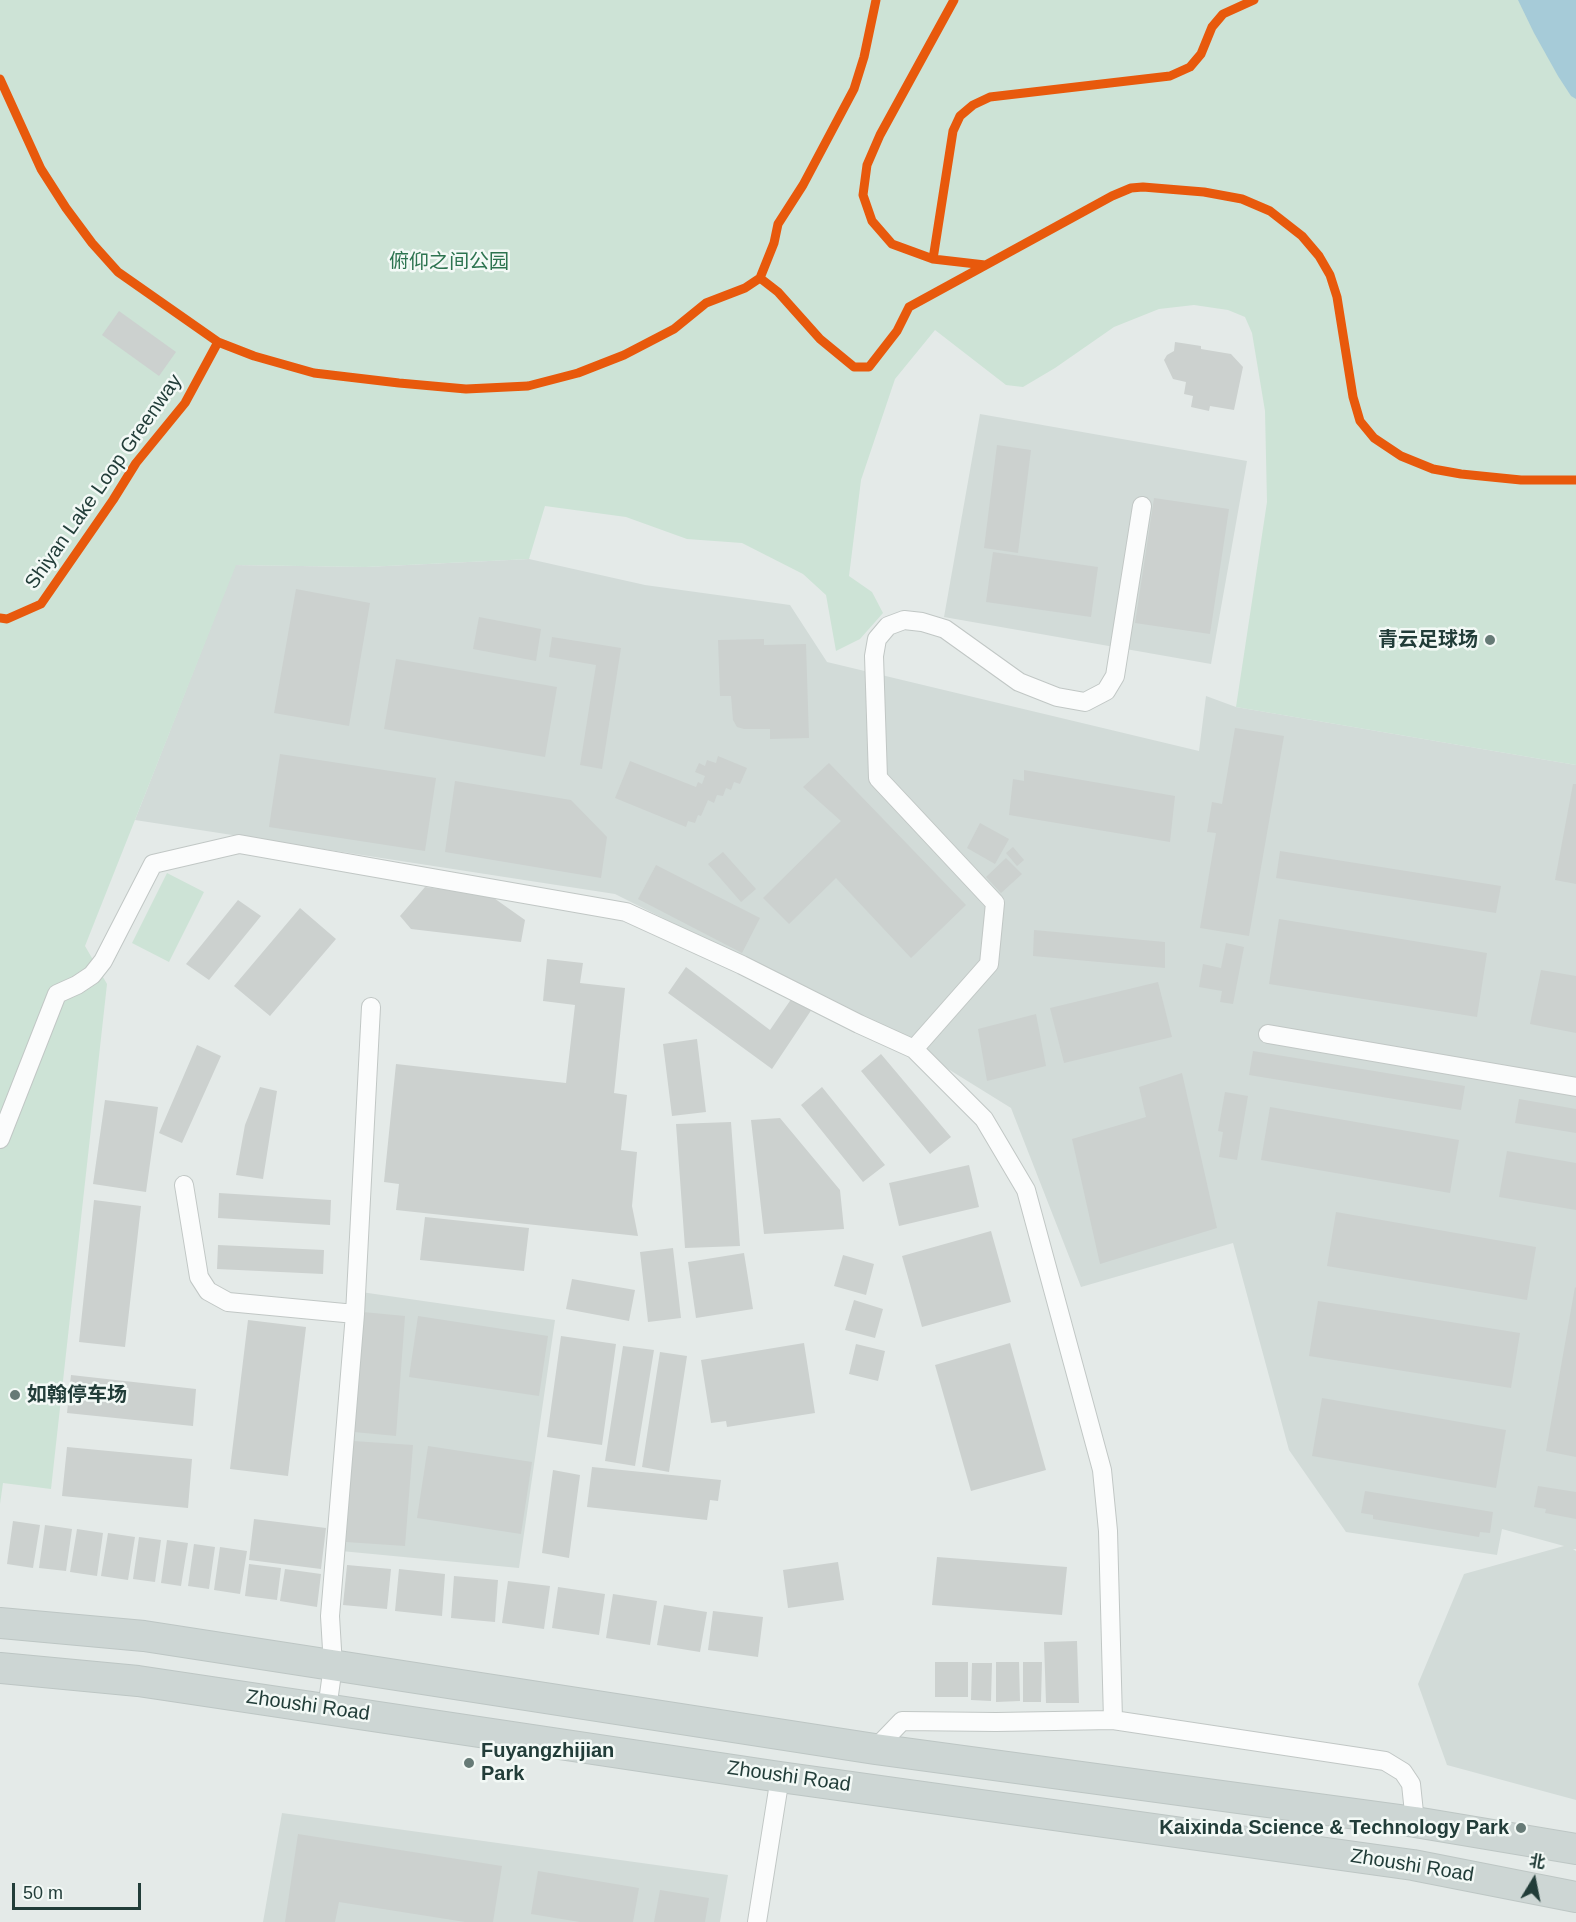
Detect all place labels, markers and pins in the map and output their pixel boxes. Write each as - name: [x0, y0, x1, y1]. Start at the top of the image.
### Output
- place label: 青云足球场: [1378, 628, 1478, 652]
- marker: 青云足球场: [1483, 633, 1497, 647]
- place label: 如翰停车场: [27, 1383, 127, 1407]
- marker: 如翰停车场: [8, 1388, 22, 1402]
- place label: Fuyangzhijian Park: [481, 1739, 614, 1786]
- marker: Fuyangzhijian Park: [462, 1756, 476, 1770]
- place label: Kaixinda Science & Technology Park: [1159, 1816, 1509, 1840]
- marker: Kaixinda Science & Technology Park: [1514, 1821, 1528, 1835]

